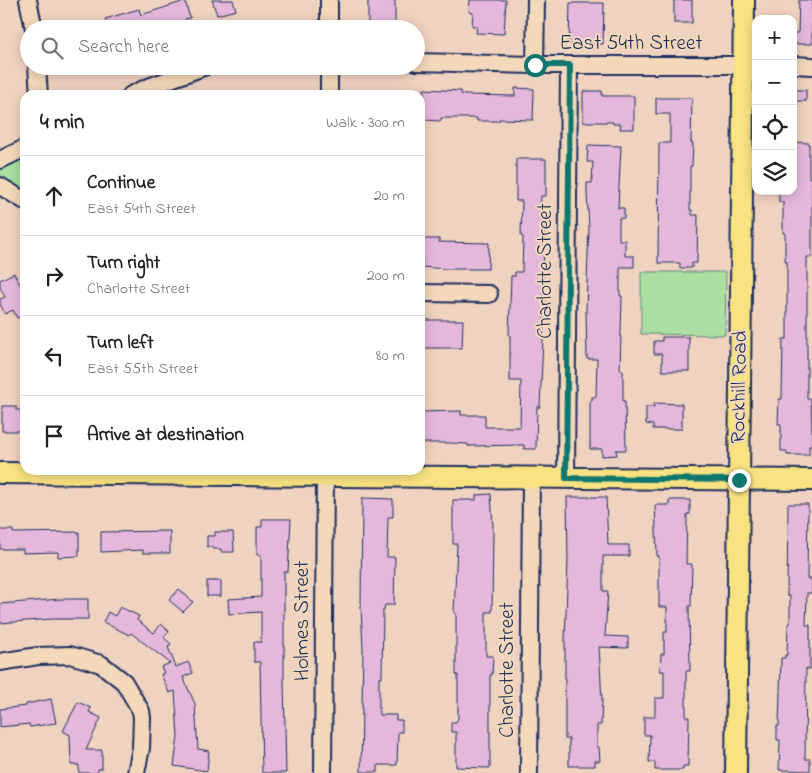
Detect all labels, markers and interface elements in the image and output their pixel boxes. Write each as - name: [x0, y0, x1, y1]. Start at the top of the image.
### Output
- map controls: [752, 15, 797, 195]
- button: +: [752, 15, 797, 60]
- search box: [20, 20, 425, 75]
- street label: East 54th Street: [560, 29, 702, 59]
- icon: search: [38, 34, 66, 62]
- text: Search here: [78, 34, 169, 61]
- route start: [524, 54, 547, 77]
- button: −: [752, 60, 797, 105]
- button: locate: [752, 105, 797, 150]
- text: 4 min: [40, 108, 84, 138]
- text: Walk · 300 m: [326, 111, 405, 135]
- button: layers: [752, 150, 797, 195]
- text: Continue: [87, 170, 155, 197]
- icon: ahead: [40, 182, 68, 210]
- text: 20 m: [374, 184, 405, 208]
- text: East 54th Street: [87, 197, 196, 221]
- street label: Charlotte Street: [531, 203, 561, 339]
- text: Turn right: [87, 250, 160, 277]
- icon: right: [40, 262, 68, 290]
- text: 200 m: [367, 264, 405, 288]
- text: Charlotte Street: [87, 277, 190, 301]
- text: Turn left: [87, 330, 154, 357]
- street label: Rockhill Road: [724, 330, 756, 444]
- icon: left: [40, 342, 68, 370]
- text: 80 m: [376, 344, 405, 368]
- text: East 55th Street: [87, 357, 198, 381]
- icon: arrive: [40, 422, 68, 450]
- text: Arrive at destination: [87, 422, 244, 449]
- route end: [728, 469, 751, 492]
- street label: Holmes Street: [288, 561, 318, 681]
- street label: Charlotte Street: [493, 602, 523, 738]

